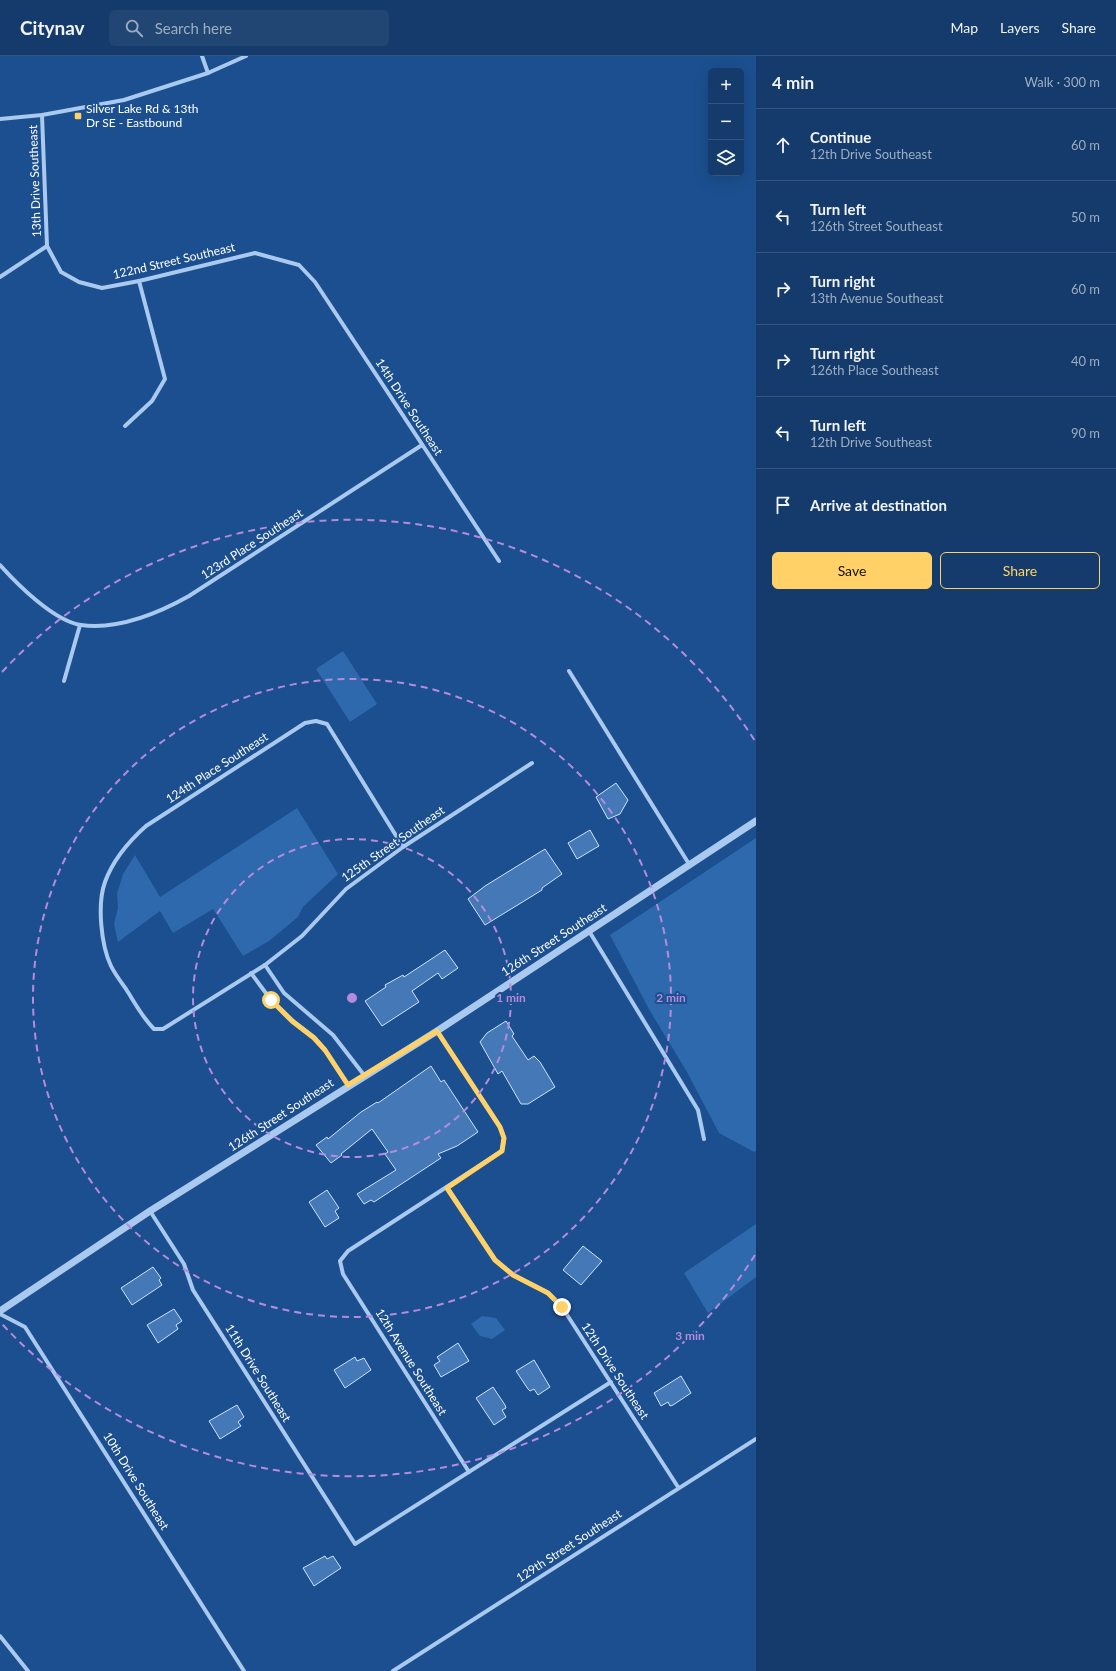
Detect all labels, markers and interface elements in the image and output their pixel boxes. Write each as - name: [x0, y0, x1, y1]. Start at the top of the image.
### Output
- search box: [109, 10, 389, 46]
- text: Citynav: [20, 16, 85, 39]
- icon: search: [123, 17, 145, 39]
- text: Search here: [155, 19, 232, 37]
- text: Map: [950, 19, 978, 36]
- text: Layers: [1000, 19, 1040, 36]
- text: Share: [1062, 19, 1096, 36]
- map controls: [708, 68, 744, 176]
- button: +: [708, 68, 744, 104]
- text: 4 min: [772, 72, 814, 93]
- text: Walk · 300 m: [1024, 74, 1100, 90]
- place label: Silver Lake Rd & 13th Dr SE - Eastbound: [86, 101, 199, 130]
- button: −: [708, 104, 744, 140]
- marker: Silver Lake Rd & 13th Dr SE - Eastbound: [73, 111, 83, 121]
- street label: 13th Drive Southeast: [25, 124, 44, 237]
- text: Continue: [810, 128, 871, 146]
- icon: ahead: [772, 134, 794, 156]
- text: 60 m: [1071, 137, 1100, 153]
- button: layers: [708, 140, 744, 176]
- text: 12th Drive Southeast: [810, 146, 932, 162]
- text: Turn left: [810, 200, 866, 218]
- icon: left: [772, 206, 794, 228]
- text: 50 m: [1071, 209, 1100, 225]
- text: 126th Street Southeast: [810, 218, 943, 234]
- street label: 122nd Street Southeast: [111, 239, 237, 282]
- text: Turn right: [810, 272, 875, 290]
- icon: right: [772, 278, 794, 300]
- text: 60 m: [1071, 281, 1100, 297]
- text: 13th Avenue Southeast: [810, 290, 943, 306]
- text: Turn right: [810, 344, 875, 362]
- icon: right: [772, 350, 794, 372]
- text: 40 m: [1071, 353, 1100, 369]
- street label: 14th Drive Southeast: [373, 355, 447, 459]
- text: 126th Place Southeast: [810, 362, 939, 378]
- text: Turn left: [810, 416, 866, 434]
- icon: left: [772, 422, 794, 444]
- text: 90 m: [1071, 425, 1100, 441]
- text: 12th Drive Southeast: [810, 434, 932, 450]
- icon: arrive: [772, 494, 794, 516]
- text: Arrive at destination: [810, 496, 947, 514]
- street label: 123rd Place Southeast: [198, 505, 306, 582]
- button: Save: [772, 552, 932, 589]
- button: Share: [940, 552, 1100, 589]
- street label: 124th Place Southeast: [163, 729, 271, 806]
- street label: 125th Street Southeast: [338, 802, 448, 885]
- street label: 126th Street Southeast: [498, 900, 610, 979]
- text: 1 min: [496, 990, 526, 1005]
- text: 2 min: [656, 990, 686, 1005]
- route start: [262, 991, 280, 1009]
- centre of rings: [345, 991, 359, 1005]
- street label: 126th Street Southeast: [225, 1075, 337, 1154]
- route end: [553, 1298, 571, 1316]
- street label: 12th Avenue Southeast: [372, 1306, 451, 1419]
- street label: 12th Drive Southeast: [579, 1319, 653, 1423]
- street label: 11th Drive Southeast: [222, 1321, 295, 1425]
- text: 3 min: [675, 1328, 705, 1343]
- street label: 10th Drive Southeast: [100, 1429, 173, 1533]
- street label: 129th Street Southeast: [513, 1506, 625, 1585]

